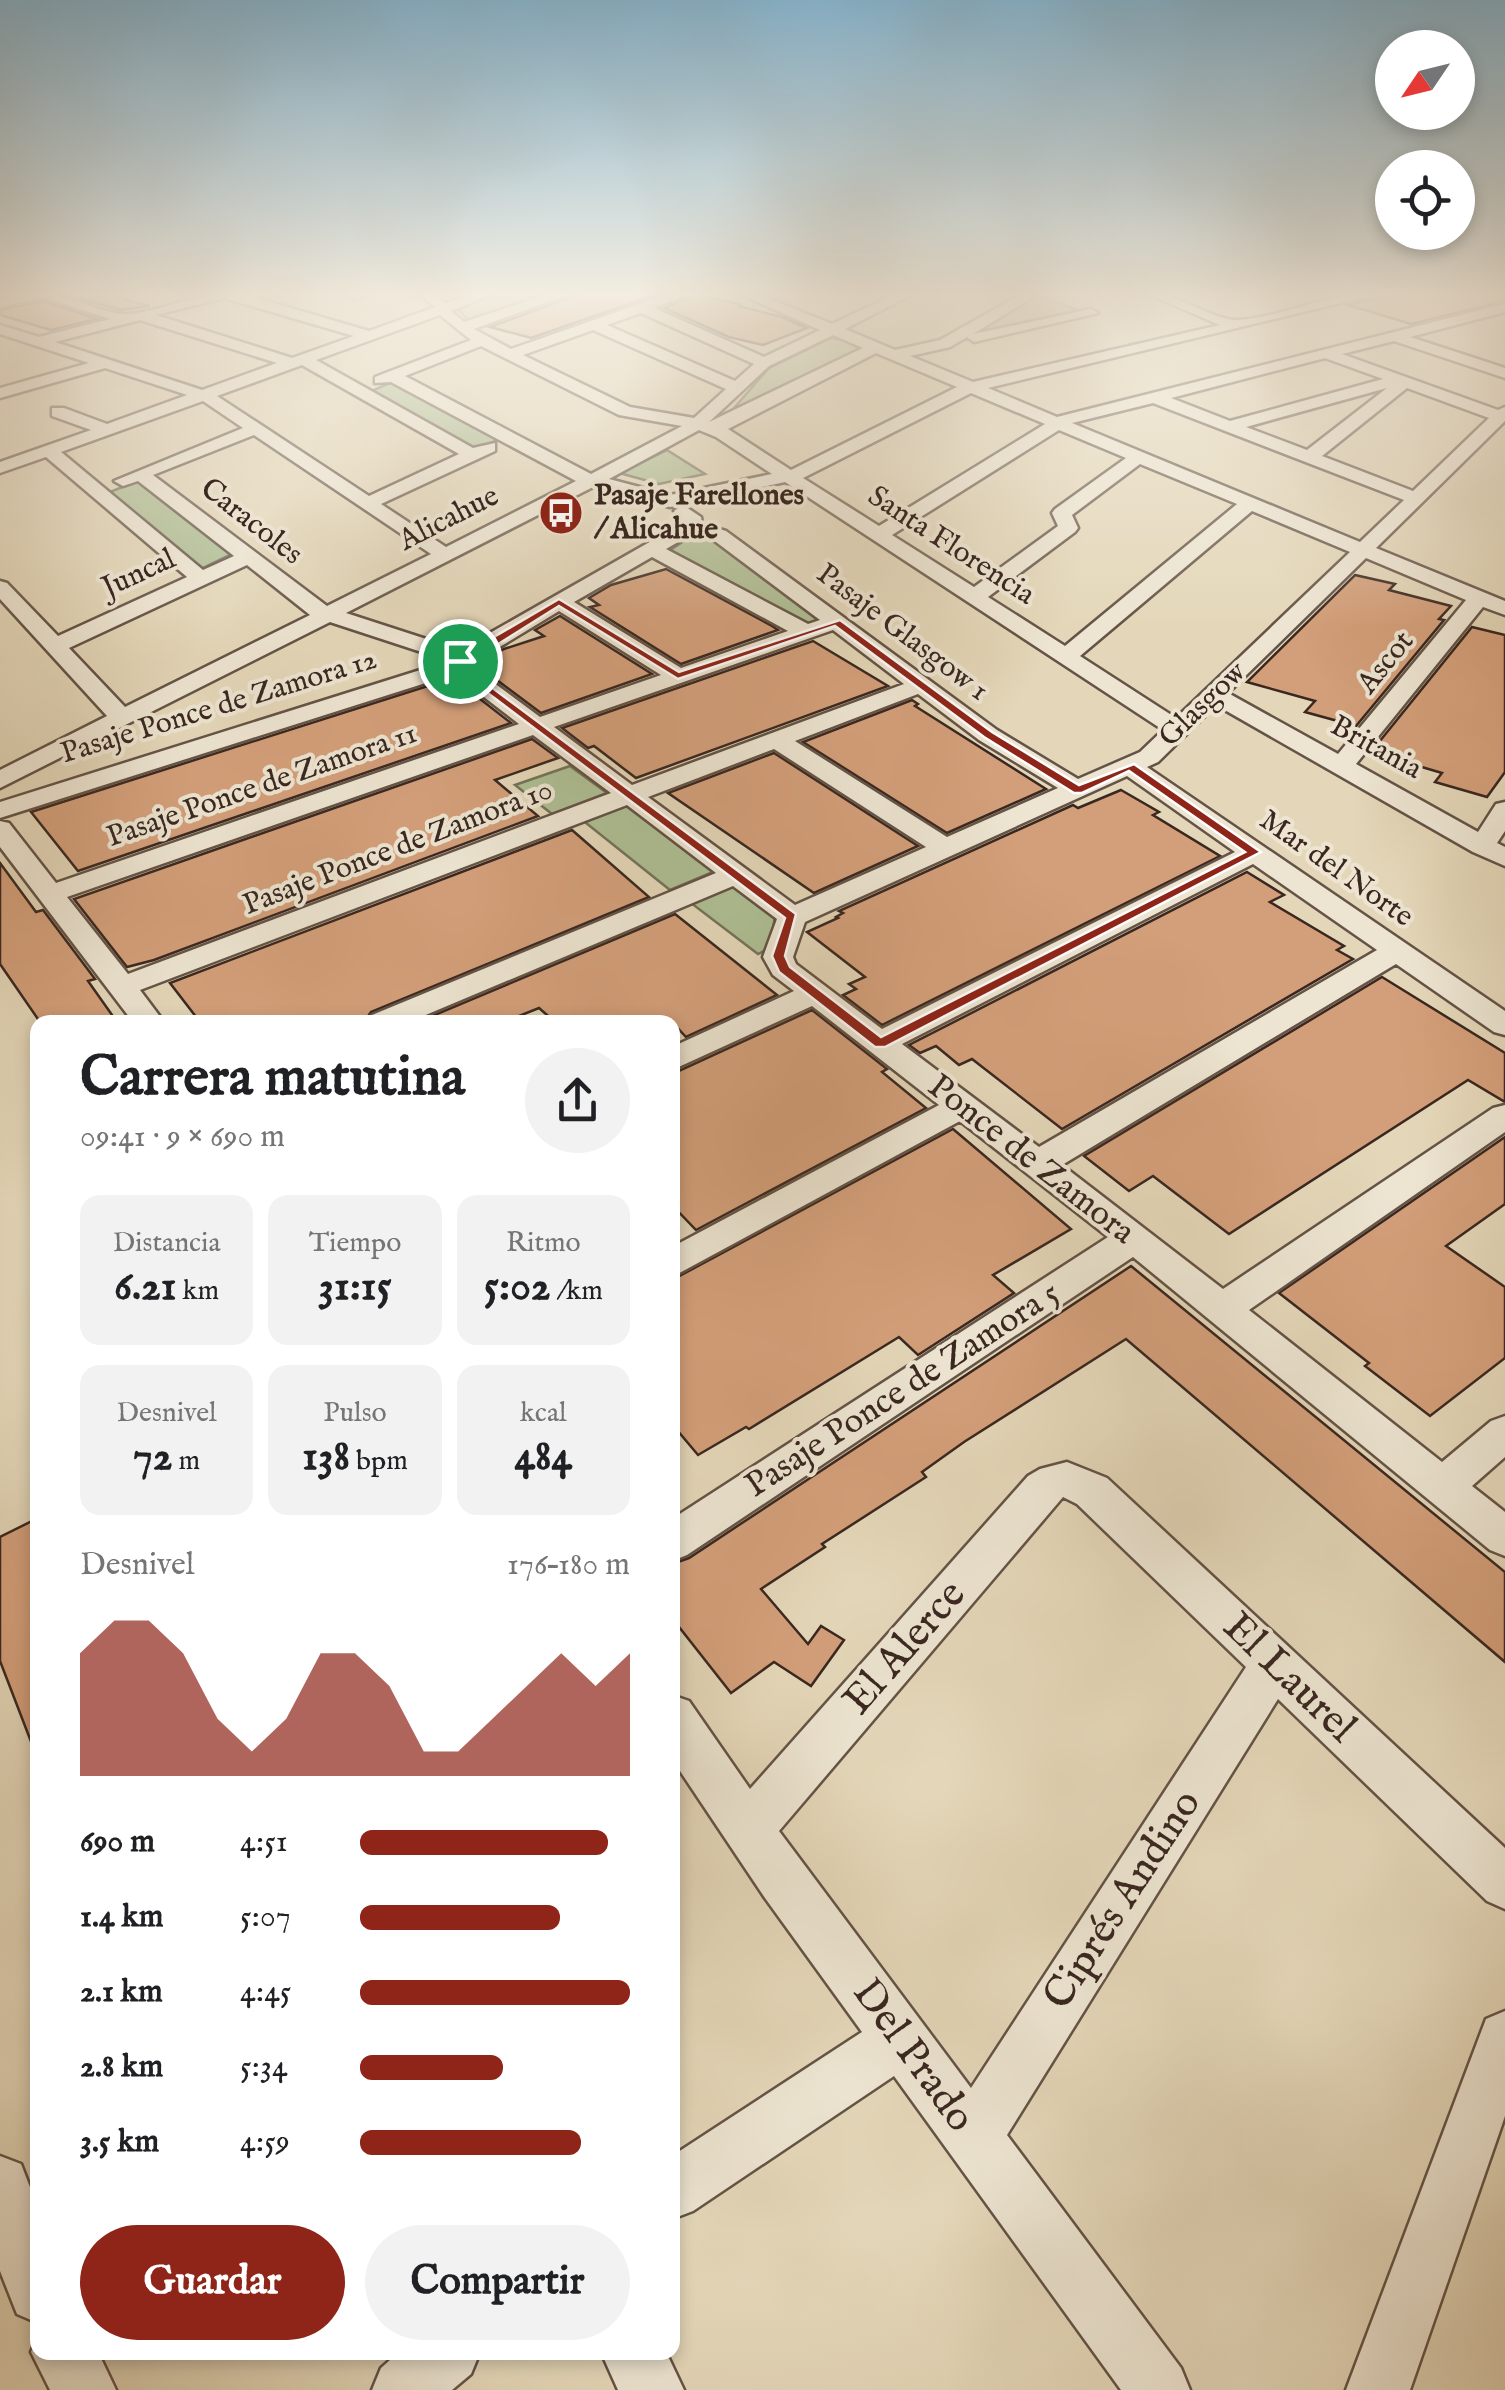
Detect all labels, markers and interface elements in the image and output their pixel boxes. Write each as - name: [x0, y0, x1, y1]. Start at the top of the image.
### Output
- north arrow: [1375, 30, 1475, 130]
- map controls: [1375, 30, 1475, 250]
- button: locate: [1375, 150, 1475, 250]
- street label: Caracoles: [192, 470, 310, 574]
- place label: Pasaje Farellones / Alicahue: [593, 477, 804, 549]
- street label: Alicahue: [392, 478, 505, 561]
- street label: Santa Florencia: [860, 478, 1042, 614]
- bus stop icon: Pasaje Farellones / Alicahue: [538, 490, 584, 536]
- street label: Juncal: [93, 540, 183, 609]
- street label: Pasaje Glasgow 1: [808, 556, 996, 710]
- pin: [418, 619, 503, 704]
- street label: Ascot: [1349, 624, 1423, 703]
- icon: arrive: [433, 634, 488, 689]
- street label: Pasaje Ponce de Zamora 12: [56, 641, 382, 773]
- street label: Glasgow: [1151, 653, 1256, 756]
- street label: Britania: [1323, 707, 1429, 789]
- street label: Pasaje Ponce de Zamora 11: [102, 715, 422, 857]
- street label: Pasaje Ponce de Zamora 10: [238, 771, 558, 925]
- street label: Mar del Norte: [1252, 802, 1420, 936]
- text: Carrera matutina: [80, 1044, 465, 1114]
- button: share: [525, 1048, 630, 1153]
- street label: Ponce de Zamora: [918, 1065, 1145, 1256]
- text: 09:41 · 9 × 690 m: [80, 1117, 285, 1158]
- text: Distancia: [113, 1226, 221, 1261]
- text: Tiempo: [309, 1226, 401, 1261]
- text: Ritmo: [506, 1226, 581, 1261]
- text: 6.21: [114, 1261, 176, 1314]
- text: 31:15: [318, 1261, 392, 1314]
- text: 5:02: [484, 1261, 551, 1314]
- street label: Pasaje Ponce de Zamora 5: [737, 1271, 1069, 1509]
- text: km: [176, 1274, 219, 1309]
- text: /km: [551, 1274, 603, 1309]
- text: Desnivel: [117, 1396, 217, 1431]
- text: Pulso: [323, 1396, 387, 1431]
- text: kcal: [520, 1396, 567, 1431]
- text: 72: [133, 1431, 172, 1484]
- text: 138: [302, 1431, 350, 1484]
- text: 484: [514, 1431, 572, 1484]
- text: m: [172, 1444, 200, 1479]
- text: bpm: [350, 1444, 408, 1479]
- text: Desnivel: [80, 1545, 195, 1586]
- text: 176–180 m: [507, 1545, 630, 1586]
- street label: El Alerce: [832, 1570, 978, 1726]
- street label: El Laurel: [1211, 1601, 1367, 1755]
- street label: Ciprés Andino: [1032, 1780, 1214, 2020]
- text: 690 m: [80, 1822, 155, 1863]
- text: 4:51: [240, 1822, 288, 1863]
- text: 1.4 km: [80, 1897, 164, 1938]
- text: 5:07: [240, 1897, 291, 1938]
- street label: Del Prado: [840, 1969, 986, 2143]
- text: 2.1 km: [80, 1972, 163, 2013]
- text: 4:45: [240, 1972, 291, 2013]
- text: 2.8 km: [80, 2047, 163, 2088]
- text: 5:34: [240, 2047, 288, 2088]
- text: 3.5 km: [80, 2122, 159, 2163]
- text: 4:59: [240, 2122, 290, 2163]
- button: Guardar: [80, 2225, 345, 2340]
- button: Compartir: [365, 2225, 630, 2340]

